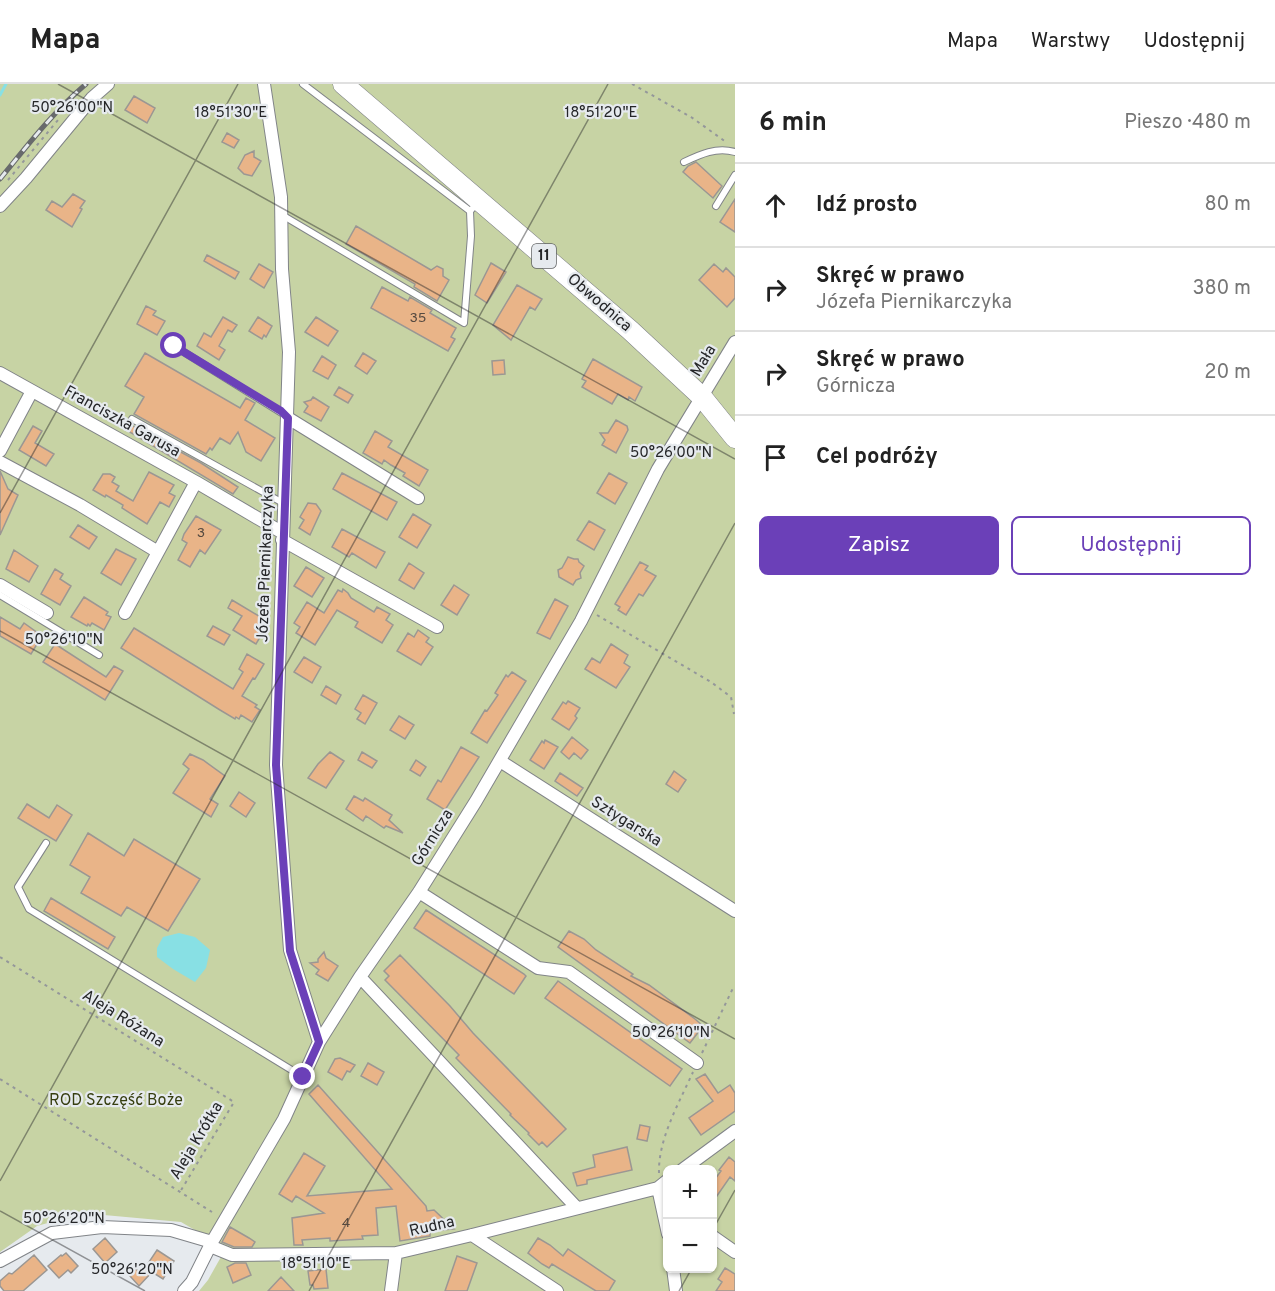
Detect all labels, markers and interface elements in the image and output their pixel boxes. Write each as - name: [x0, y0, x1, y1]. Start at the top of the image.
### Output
- text: Mapa: [30, 23, 100, 59]
- text: Mapa: [947, 28, 998, 55]
- text: Warstwy: [1031, 28, 1110, 55]
- text: Udostępnij: [1143, 28, 1245, 55]
- text: 50°26'00"N: [31, 99, 113, 118]
- text: 18°51'30"E: [195, 104, 267, 123]
- text: 18°51'20"E: [565, 104, 637, 123]
- text: 6 min: [759, 107, 827, 140]
- text: Pieszo · 480 m: [1124, 110, 1251, 136]
- icon: ahead: [759, 189, 792, 222]
- text: Idź prosto: [816, 192, 918, 219]
- text: 80 m: [1205, 192, 1251, 218]
- road number: 11: [532, 244, 556, 268]
- text: Skręć w prawo: [816, 263, 965, 290]
- street label: Obwodnica: [563, 269, 635, 337]
- icon: right: [759, 273, 792, 306]
- text: 380 m: [1192, 276, 1251, 302]
- text: Józefa Piernikarczyka: [816, 290, 1012, 316]
- house number: 35: [409, 310, 427, 327]
- route start: [160, 332, 186, 358]
- street label: Mała: [687, 342, 721, 380]
- text: Skręć w prawo: [816, 347, 965, 374]
- icon: right: [759, 357, 792, 390]
- text: 20 m: [1204, 360, 1251, 386]
- text: Górnicza: [816, 374, 895, 400]
- street label: Franciszka Garusa: [60, 382, 184, 462]
- icon: arrive: [759, 441, 792, 474]
- text: 50°26'00"N: [630, 444, 712, 463]
- text: Cel podróży: [816, 444, 938, 471]
- street label: Józefa Piernikarczyka: [253, 485, 279, 643]
- button: Zapisz: [759, 516, 999, 575]
- button: Udostępnij: [1011, 516, 1251, 575]
- house number: 3: [197, 525, 205, 542]
- text: 50°26'10"N: [25, 631, 103, 650]
- street label: Sztygarska: [587, 792, 665, 852]
- street label: Górnicza: [408, 806, 458, 870]
- street label: Aleja Różana: [78, 986, 168, 1052]
- text: 50°26'10"N: [632, 1024, 710, 1043]
- route end: [289, 1063, 315, 1089]
- park label: ROD Szczęść Boże: [49, 1091, 183, 1111]
- street label: Aleja Krótka: [166, 1098, 228, 1184]
- map controls: [663, 1165, 717, 1273]
- button: +: [663, 1165, 717, 1219]
- text: 50°26'20"N: [23, 1210, 105, 1229]
- street label: Rudna: [407, 1212, 457, 1242]
- house number: 4: [342, 1215, 350, 1232]
- button: −: [663, 1219, 717, 1273]
- text: 18°51'10"E: [281, 1255, 351, 1274]
- text: 50°26'20"N: [91, 1261, 173, 1280]

